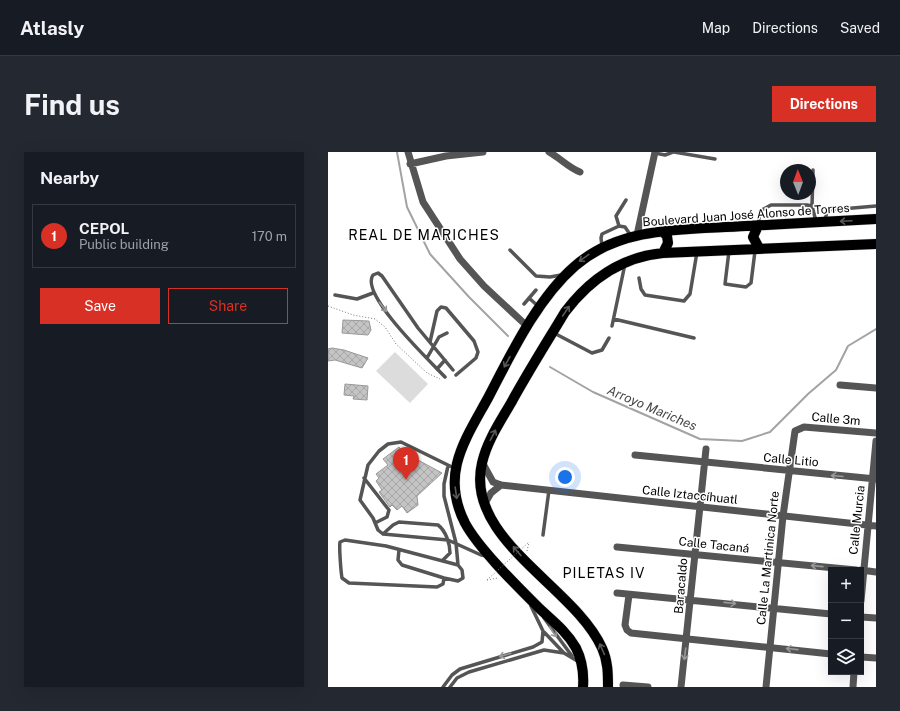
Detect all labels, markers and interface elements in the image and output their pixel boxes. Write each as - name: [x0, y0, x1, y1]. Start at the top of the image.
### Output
- text: Atlasly: [20, 17, 84, 39]
- text: Map: [702, 20, 730, 36]
- text: Directions: [752, 20, 818, 36]
- text: Saved: [840, 20, 880, 36]
- button: Directions: [772, 86, 876, 122]
- text: Find us: [24, 88, 120, 121]
- north arrow: [780, 164, 816, 200]
- text: Nearby: [40, 168, 99, 188]
- street label: Boulevard Juan José Alonso de Torres: [642, 201, 850, 229]
- one-way arrow: [840, 217, 853, 224]
- text: CEPOL: [79, 220, 129, 237]
- district label: REAL DE MARICHES: [348, 227, 500, 243]
- text: 1: [51, 229, 57, 244]
- text: 170 m: [252, 229, 287, 244]
- text: Public building: [79, 237, 169, 252]
- one-way arrow: [579, 254, 590, 263]
- button: Save: [40, 288, 160, 324]
- button: Share: [168, 288, 288, 324]
- one-way arrow: [378, 302, 387, 313]
- one-way arrow: [562, 306, 570, 317]
- one-way arrow: [503, 356, 511, 368]
- water label: Arroyo Mariches: [605, 382, 699, 434]
- street label: Calle 3m: [811, 410, 861, 428]
- one-way arrow: [490, 429, 497, 441]
- pin: 1: [393, 447, 419, 480]
- street label: Calle Litio: [763, 451, 819, 469]
- your location: [555, 467, 575, 487]
- one-way arrow: [831, 472, 844, 479]
- street label: Calle Iztaccíhuatl: [641, 483, 739, 507]
- street label: Calle Murcia: [846, 485, 868, 555]
- one-way arrow: [452, 486, 460, 499]
- street label: Calle La Martinica Norte: [754, 490, 782, 626]
- street label: Calle Tacaná: [678, 534, 750, 556]
- one-way arrow: [513, 546, 522, 557]
- street label: Baracaldo: [672, 557, 690, 615]
- one-way arrow: [811, 562, 824, 570]
- district label: PILETAS IV: [563, 565, 645, 581]
- map controls: [828, 567, 864, 675]
- button: +: [828, 567, 864, 603]
- one-way arrow: [723, 600, 736, 607]
- button: −: [828, 603, 864, 639]
- one-way arrow: [549, 626, 557, 637]
- button: layers: [828, 639, 864, 675]
- one-way arrow: [598, 643, 605, 655]
- one-way arrow: [786, 646, 799, 653]
- one-way arrow: [681, 648, 689, 661]
- one-way arrow: [499, 652, 512, 659]

